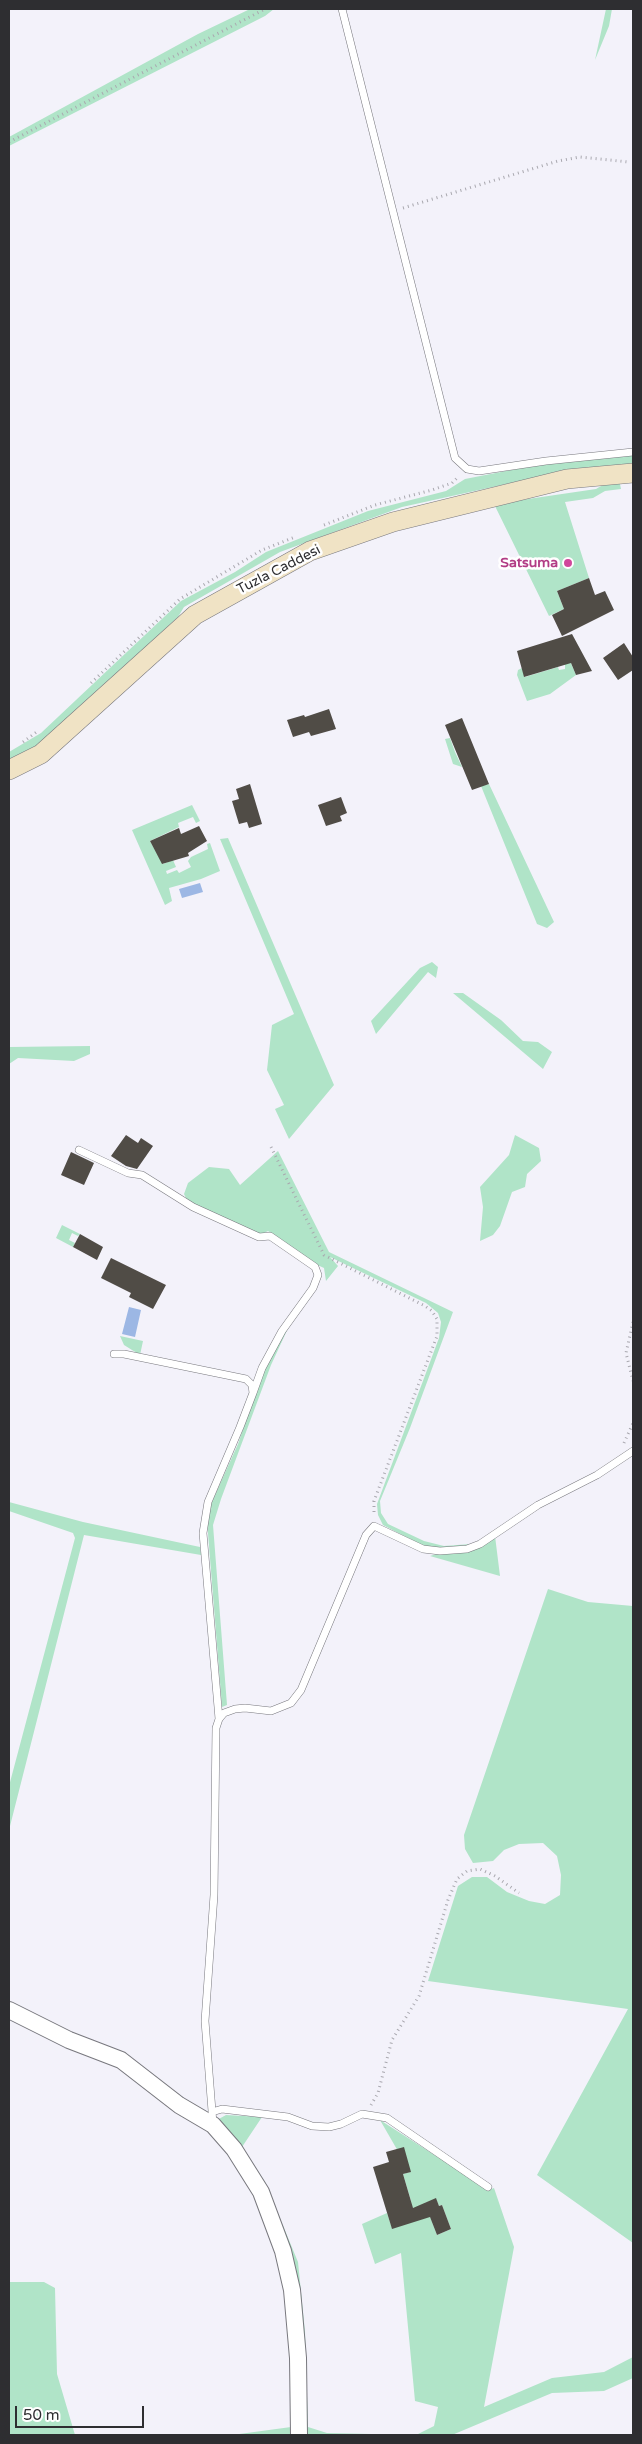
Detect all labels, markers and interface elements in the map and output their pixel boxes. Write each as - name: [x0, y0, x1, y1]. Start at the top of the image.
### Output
- street label: Tuzla Caddesi: [234, 542, 324, 598]
- place label: Satsuma: [500, 555, 558, 571]
- marker: Satsuma: [562, 557, 574, 569]
- scale bar: [18, 2396, 146, 2428]
- text: 50 m: [23, 2406, 60, 2424]

